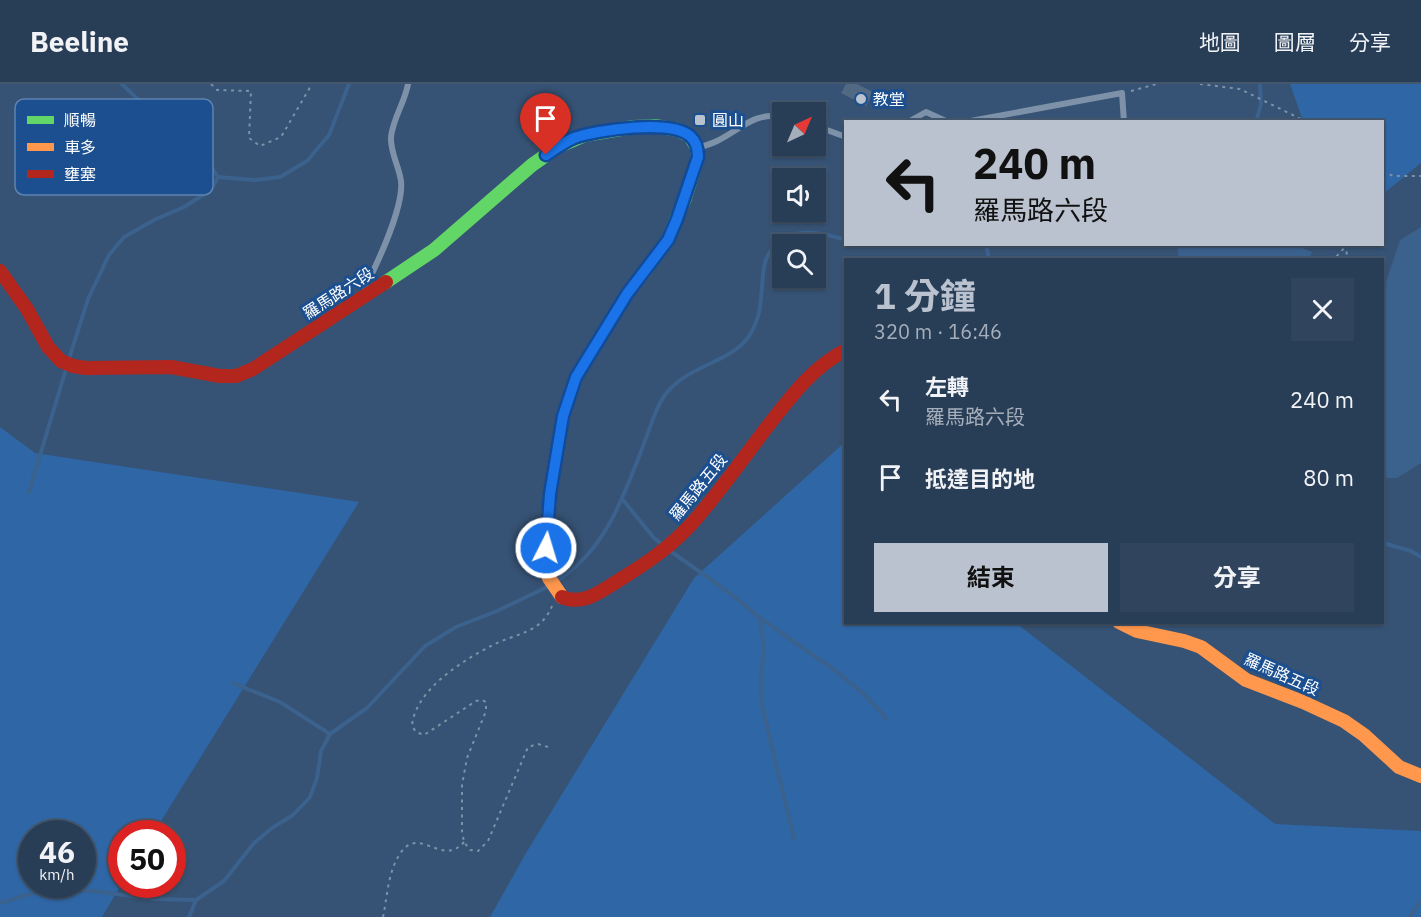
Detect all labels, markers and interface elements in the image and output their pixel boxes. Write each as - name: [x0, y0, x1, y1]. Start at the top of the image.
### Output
- text: Beeline: [30, 23, 129, 60]
- text: 地圖: [1199, 28, 1241, 56]
- text: 圖層: [1274, 28, 1316, 56]
- text: 分享: [1349, 28, 1391, 56]
- place label: 教堂: [873, 89, 905, 109]
- marker: 教堂: [854, 92, 868, 106]
- pin: [520, 93, 571, 155]
- legend: [15, 99, 213, 195]
- icon: arrive: [529, 102, 562, 135]
- north arrow: [772, 102, 826, 156]
- map controls: [772, 102, 826, 288]
- text: 順暢: [64, 110, 96, 130]
- place label: 圓山: [712, 110, 744, 130]
- marker: 圓山: [693, 113, 707, 127]
- text: 240 m: [973, 136, 1096, 191]
- text: 車多: [64, 137, 96, 157]
- icon: left: [874, 144, 952, 222]
- text: 壅塞: [64, 164, 96, 184]
- button: sound: [772, 168, 826, 222]
- text: 羅馬路六段: [973, 192, 1108, 227]
- button: search: [772, 234, 826, 288]
- street label: 羅馬路六段: [299, 263, 377, 323]
- text: 1 分鐘: [874, 272, 976, 319]
- button: close: [1291, 278, 1354, 341]
- text: 320 m · 16:46: [874, 318, 1002, 345]
- text: 左轉: [925, 372, 969, 401]
- icon: left: [874, 383, 907, 416]
- text: 240 m: [1290, 385, 1354, 414]
- text: 羅馬路六段: [925, 403, 1025, 430]
- street label: 羅馬路五段: [665, 450, 731, 524]
- icon: arrive: [874, 461, 907, 494]
- text: 80 m: [1303, 463, 1354, 492]
- text: 抵達目的地: [925, 464, 1035, 493]
- position arrow: [514, 516, 578, 580]
- button: 結束: [874, 543, 1108, 612]
- button: 分享: [1120, 543, 1354, 612]
- street label: 羅馬路五段: [1241, 649, 1323, 699]
- speed limit sign: 50: [108, 820, 186, 898]
- text: 46: [39, 832, 75, 871]
- text: km/h: [39, 865, 75, 884]

